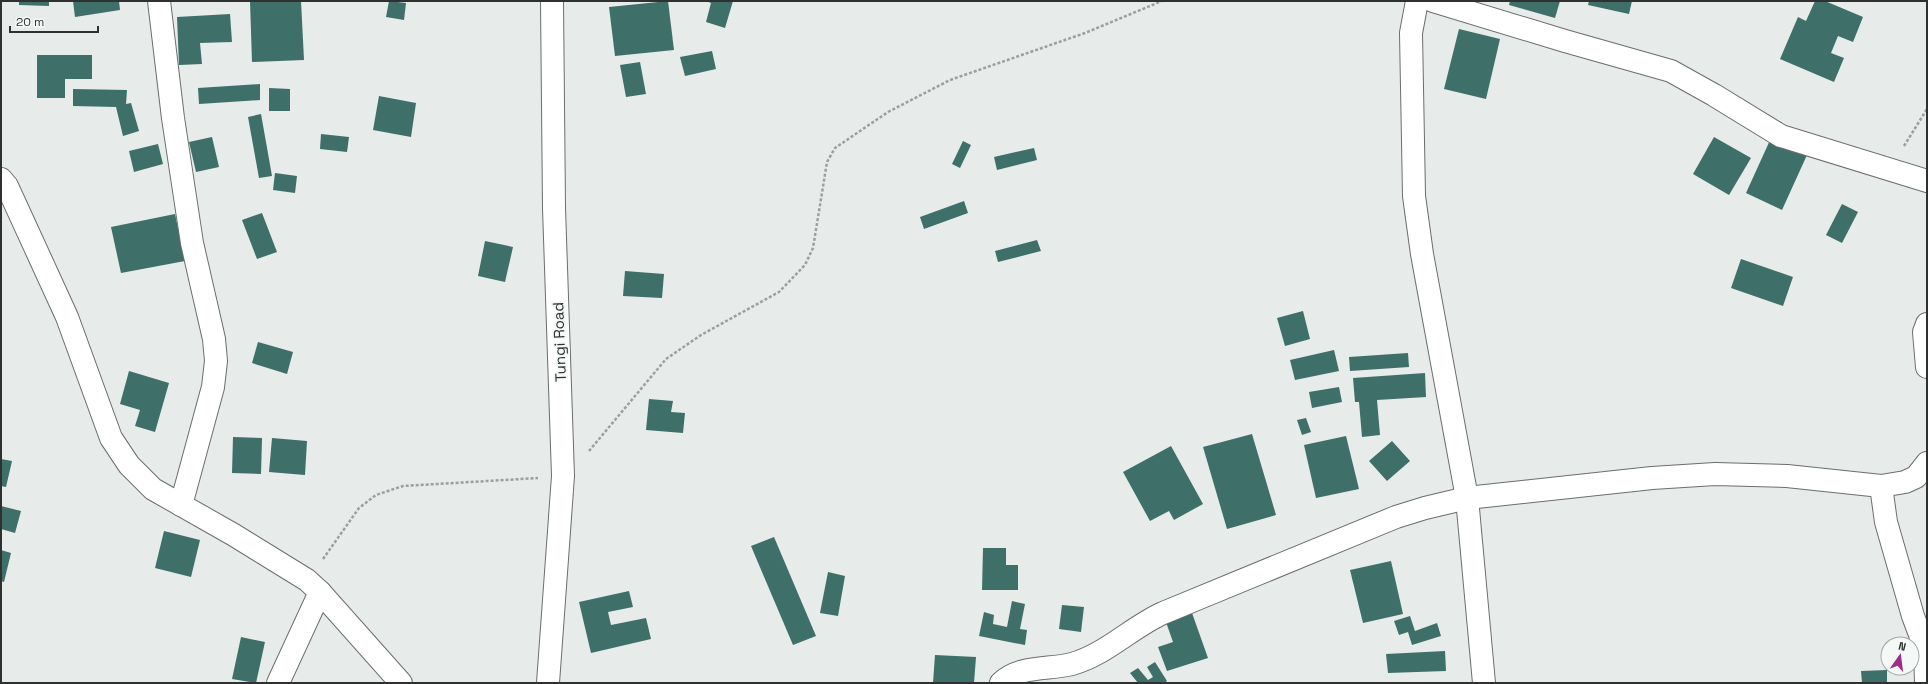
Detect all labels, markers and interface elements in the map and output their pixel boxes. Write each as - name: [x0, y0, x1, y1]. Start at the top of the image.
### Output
- scale bar: [10, 8, 98, 34]
- text: 20 m: [16, 14, 44, 30]
- street label: Tungi Road: [548, 302, 570, 382]
- north arrow: [1880, 636, 1920, 676]
- text: N: [1897, 639, 1908, 654]

